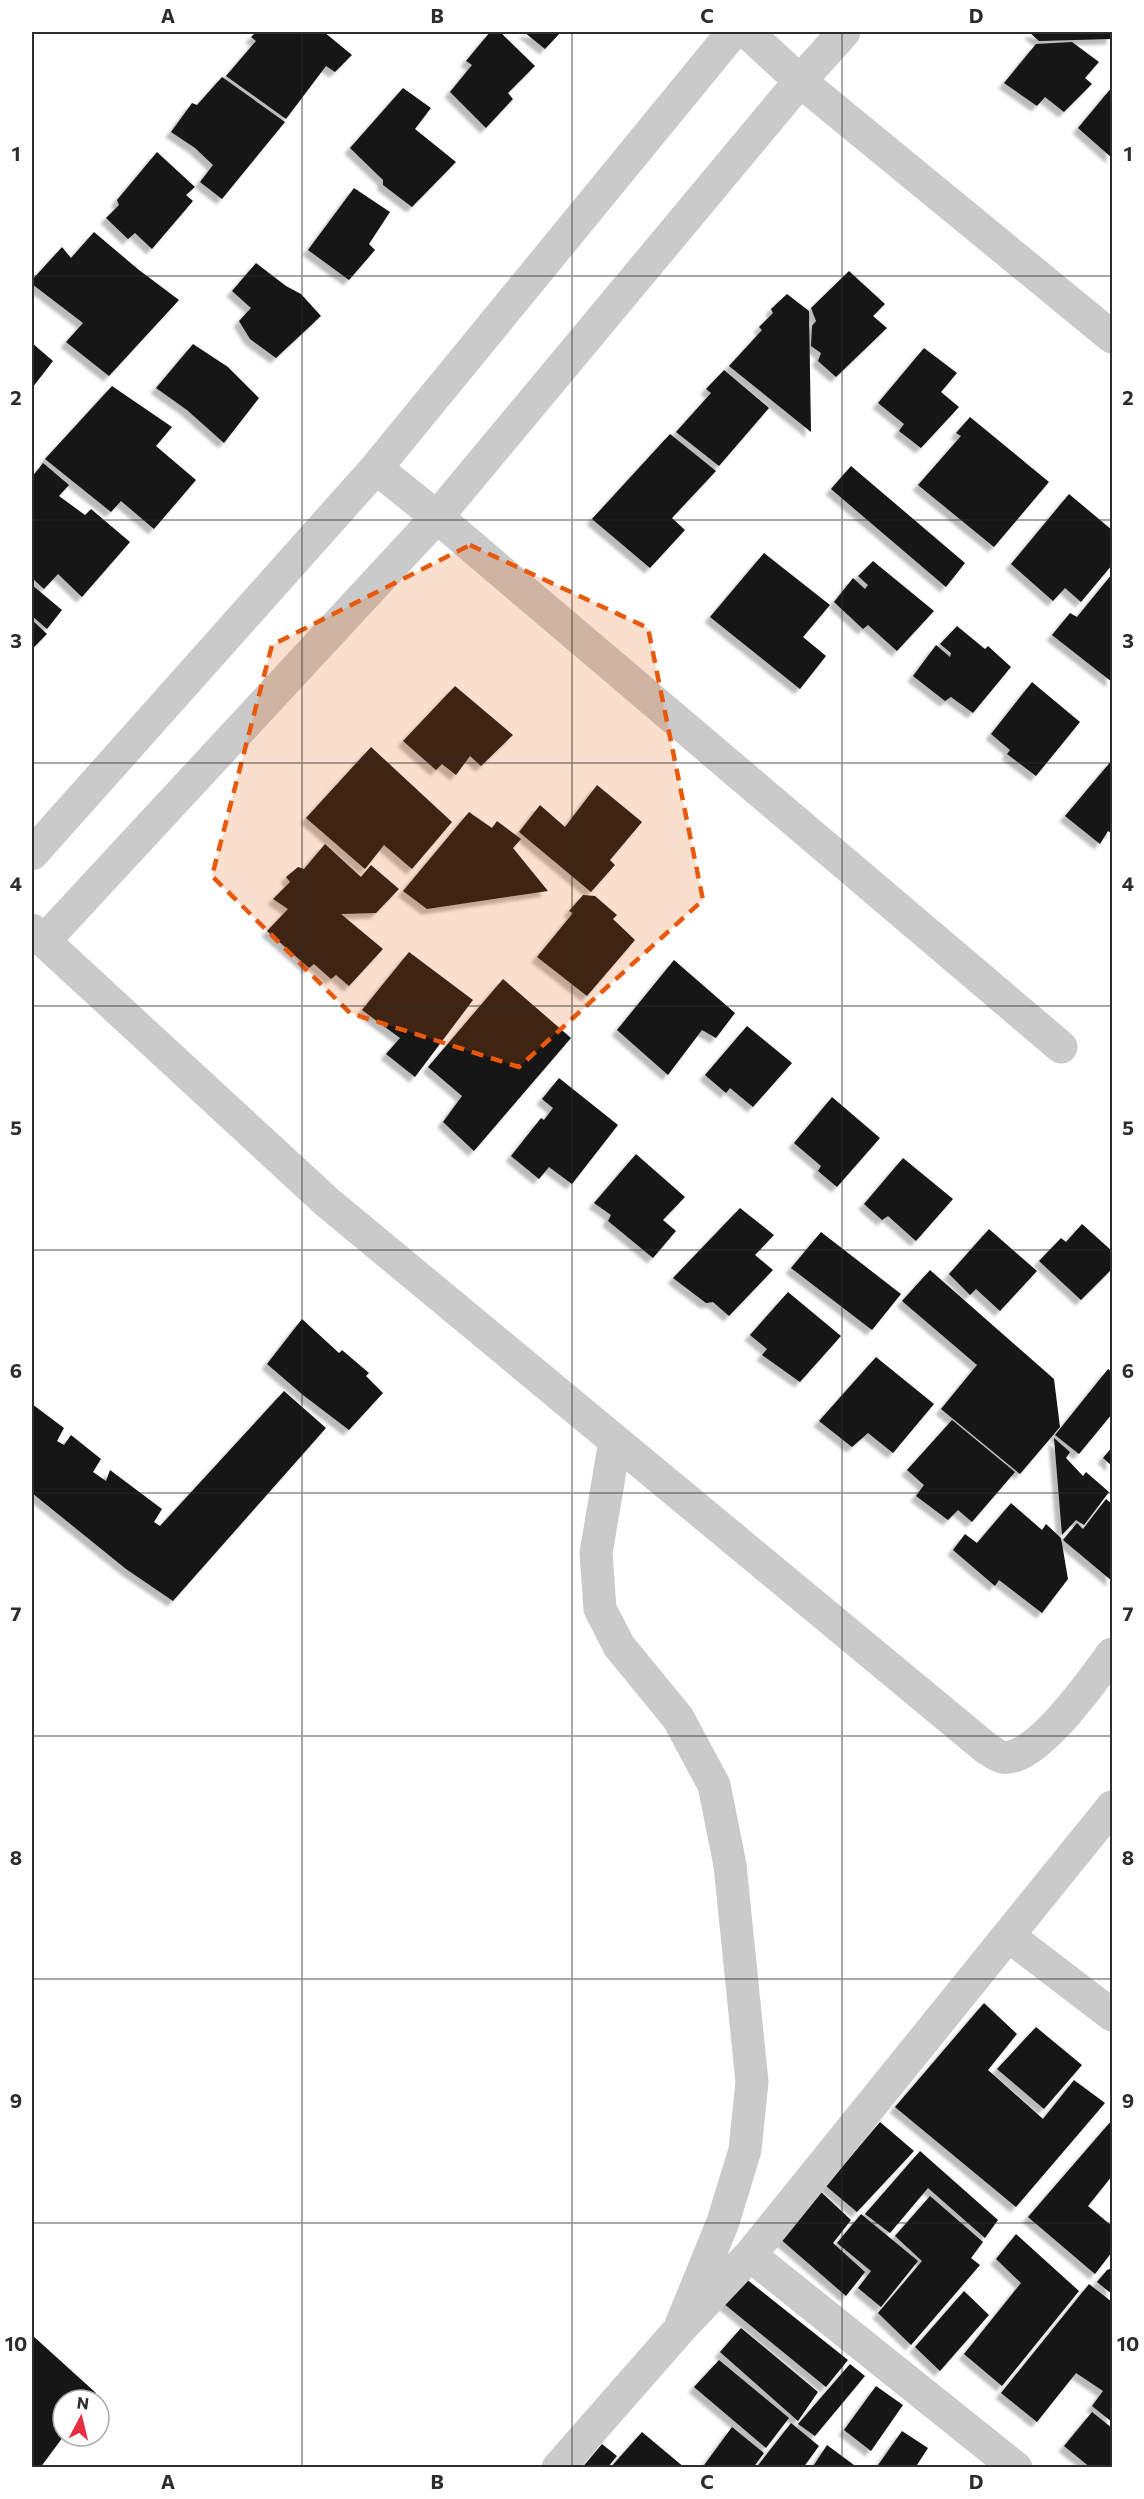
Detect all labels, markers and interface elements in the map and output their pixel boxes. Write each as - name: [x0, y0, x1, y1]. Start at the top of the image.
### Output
- text: A: [161, 3, 175, 27]
- text: B: [430, 3, 444, 27]
- text: C: [700, 3, 714, 27]
- text: D: [969, 3, 983, 27]
- text: 1: [11, 141, 21, 165]
- text: 1: [1123, 141, 1133, 165]
- text: 2: [10, 385, 22, 409]
- text: 2: [1122, 385, 1134, 409]
- text: 3: [10, 628, 22, 652]
- text: 3: [1122, 628, 1134, 652]
- text: 4: [10, 871, 22, 895]
- text: 4: [1122, 871, 1134, 895]
- text: 5: [10, 1115, 22, 1139]
- text: 5: [1122, 1115, 1134, 1139]
- text: 6: [10, 1358, 22, 1382]
- text: 6: [1122, 1358, 1134, 1382]
- text: 7: [11, 1601, 22, 1625]
- text: 7: [1123, 1601, 1134, 1625]
- text: 8: [10, 1845, 22, 1869]
- text: 8: [1122, 1845, 1134, 1869]
- text: 9: [10, 2088, 22, 2112]
- text: 9: [1122, 2088, 1134, 2112]
- text: 10: [5, 2331, 27, 2355]
- text: 10: [1117, 2331, 1139, 2355]
- north arrow: [51, 2388, 111, 2448]
- text: N: [76, 2392, 90, 2413]
- text: A: [161, 2469, 175, 2493]
- text: B: [430, 2469, 444, 2493]
- text: C: [700, 2469, 714, 2493]
- text: D: [969, 2469, 983, 2493]

